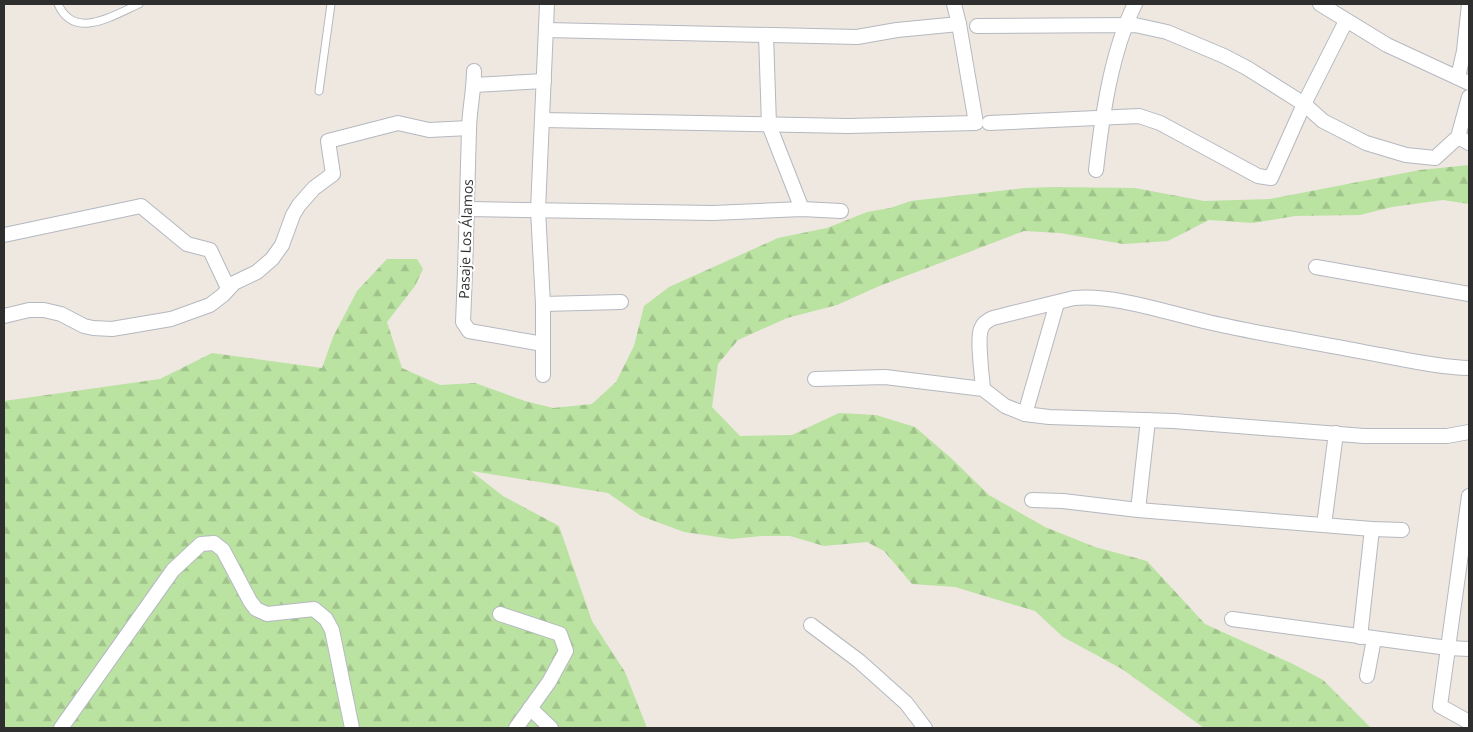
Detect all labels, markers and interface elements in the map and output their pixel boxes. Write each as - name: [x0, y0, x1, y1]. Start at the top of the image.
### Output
- street label: Pasaje Los Álamos: [454, 178, 477, 299]

